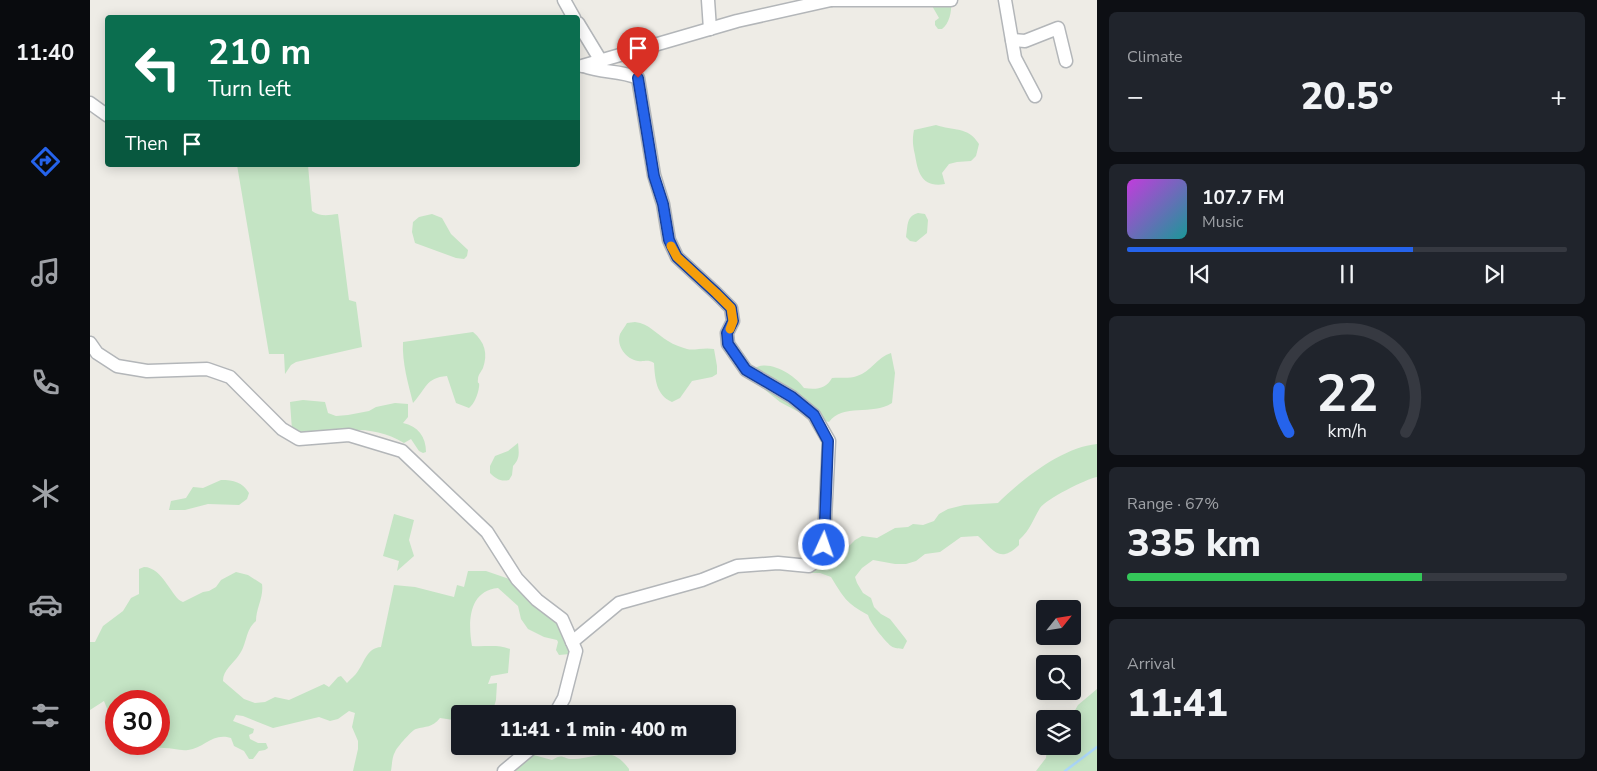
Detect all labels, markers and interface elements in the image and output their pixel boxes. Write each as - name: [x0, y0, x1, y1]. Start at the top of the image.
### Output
- pin: [617, 27, 659, 78]
- text: 210 m: [208, 29, 311, 76]
- icon: arrive: [624, 34, 652, 62]
- icon: left: [125, 35, 190, 100]
- text: 11:40: [16, 38, 74, 68]
- text: Climate: [1127, 46, 1182, 68]
- text: 20.5°: [1301, 71, 1393, 122]
- text: Turn left: [208, 74, 291, 104]
- text: −: [1127, 78, 1144, 116]
- text: +: [1550, 78, 1567, 116]
- icon: arrive: [178, 130, 206, 158]
- text: Then: [125, 131, 168, 157]
- icon: directions: [28, 144, 63, 179]
- text: 107.7 FM: [1202, 185, 1285, 211]
- text: Music: [1202, 211, 1243, 233]
- icon: music: [28, 255, 63, 290]
- icon: previous: [1186, 260, 1214, 288]
- icon: pause: [1333, 260, 1361, 288]
- icon: next: [1480, 260, 1508, 288]
- text: 22: [1316, 358, 1378, 429]
- icon: phone: [28, 365, 63, 400]
- text: km/h: [1327, 419, 1367, 443]
- icon: climate: [28, 476, 63, 511]
- text: Range · 67%: [1127, 493, 1219, 515]
- position arrow: [797, 518, 849, 570]
- text: 335 km: [1127, 518, 1261, 569]
- icon: car: [28, 587, 63, 622]
- north arrow: [1036, 600, 1081, 645]
- map controls: [1036, 600, 1081, 755]
- text: Arrival: [1127, 653, 1175, 675]
- button: search: [1036, 655, 1081, 700]
- text: 11:41: [1127, 678, 1228, 729]
- speed limit sign: 30: [105, 690, 170, 755]
- icon: filters: [28, 698, 63, 733]
- button: layers: [1036, 710, 1081, 755]
- text: 11:41 · 1 min · 400 m: [500, 717, 687, 743]

